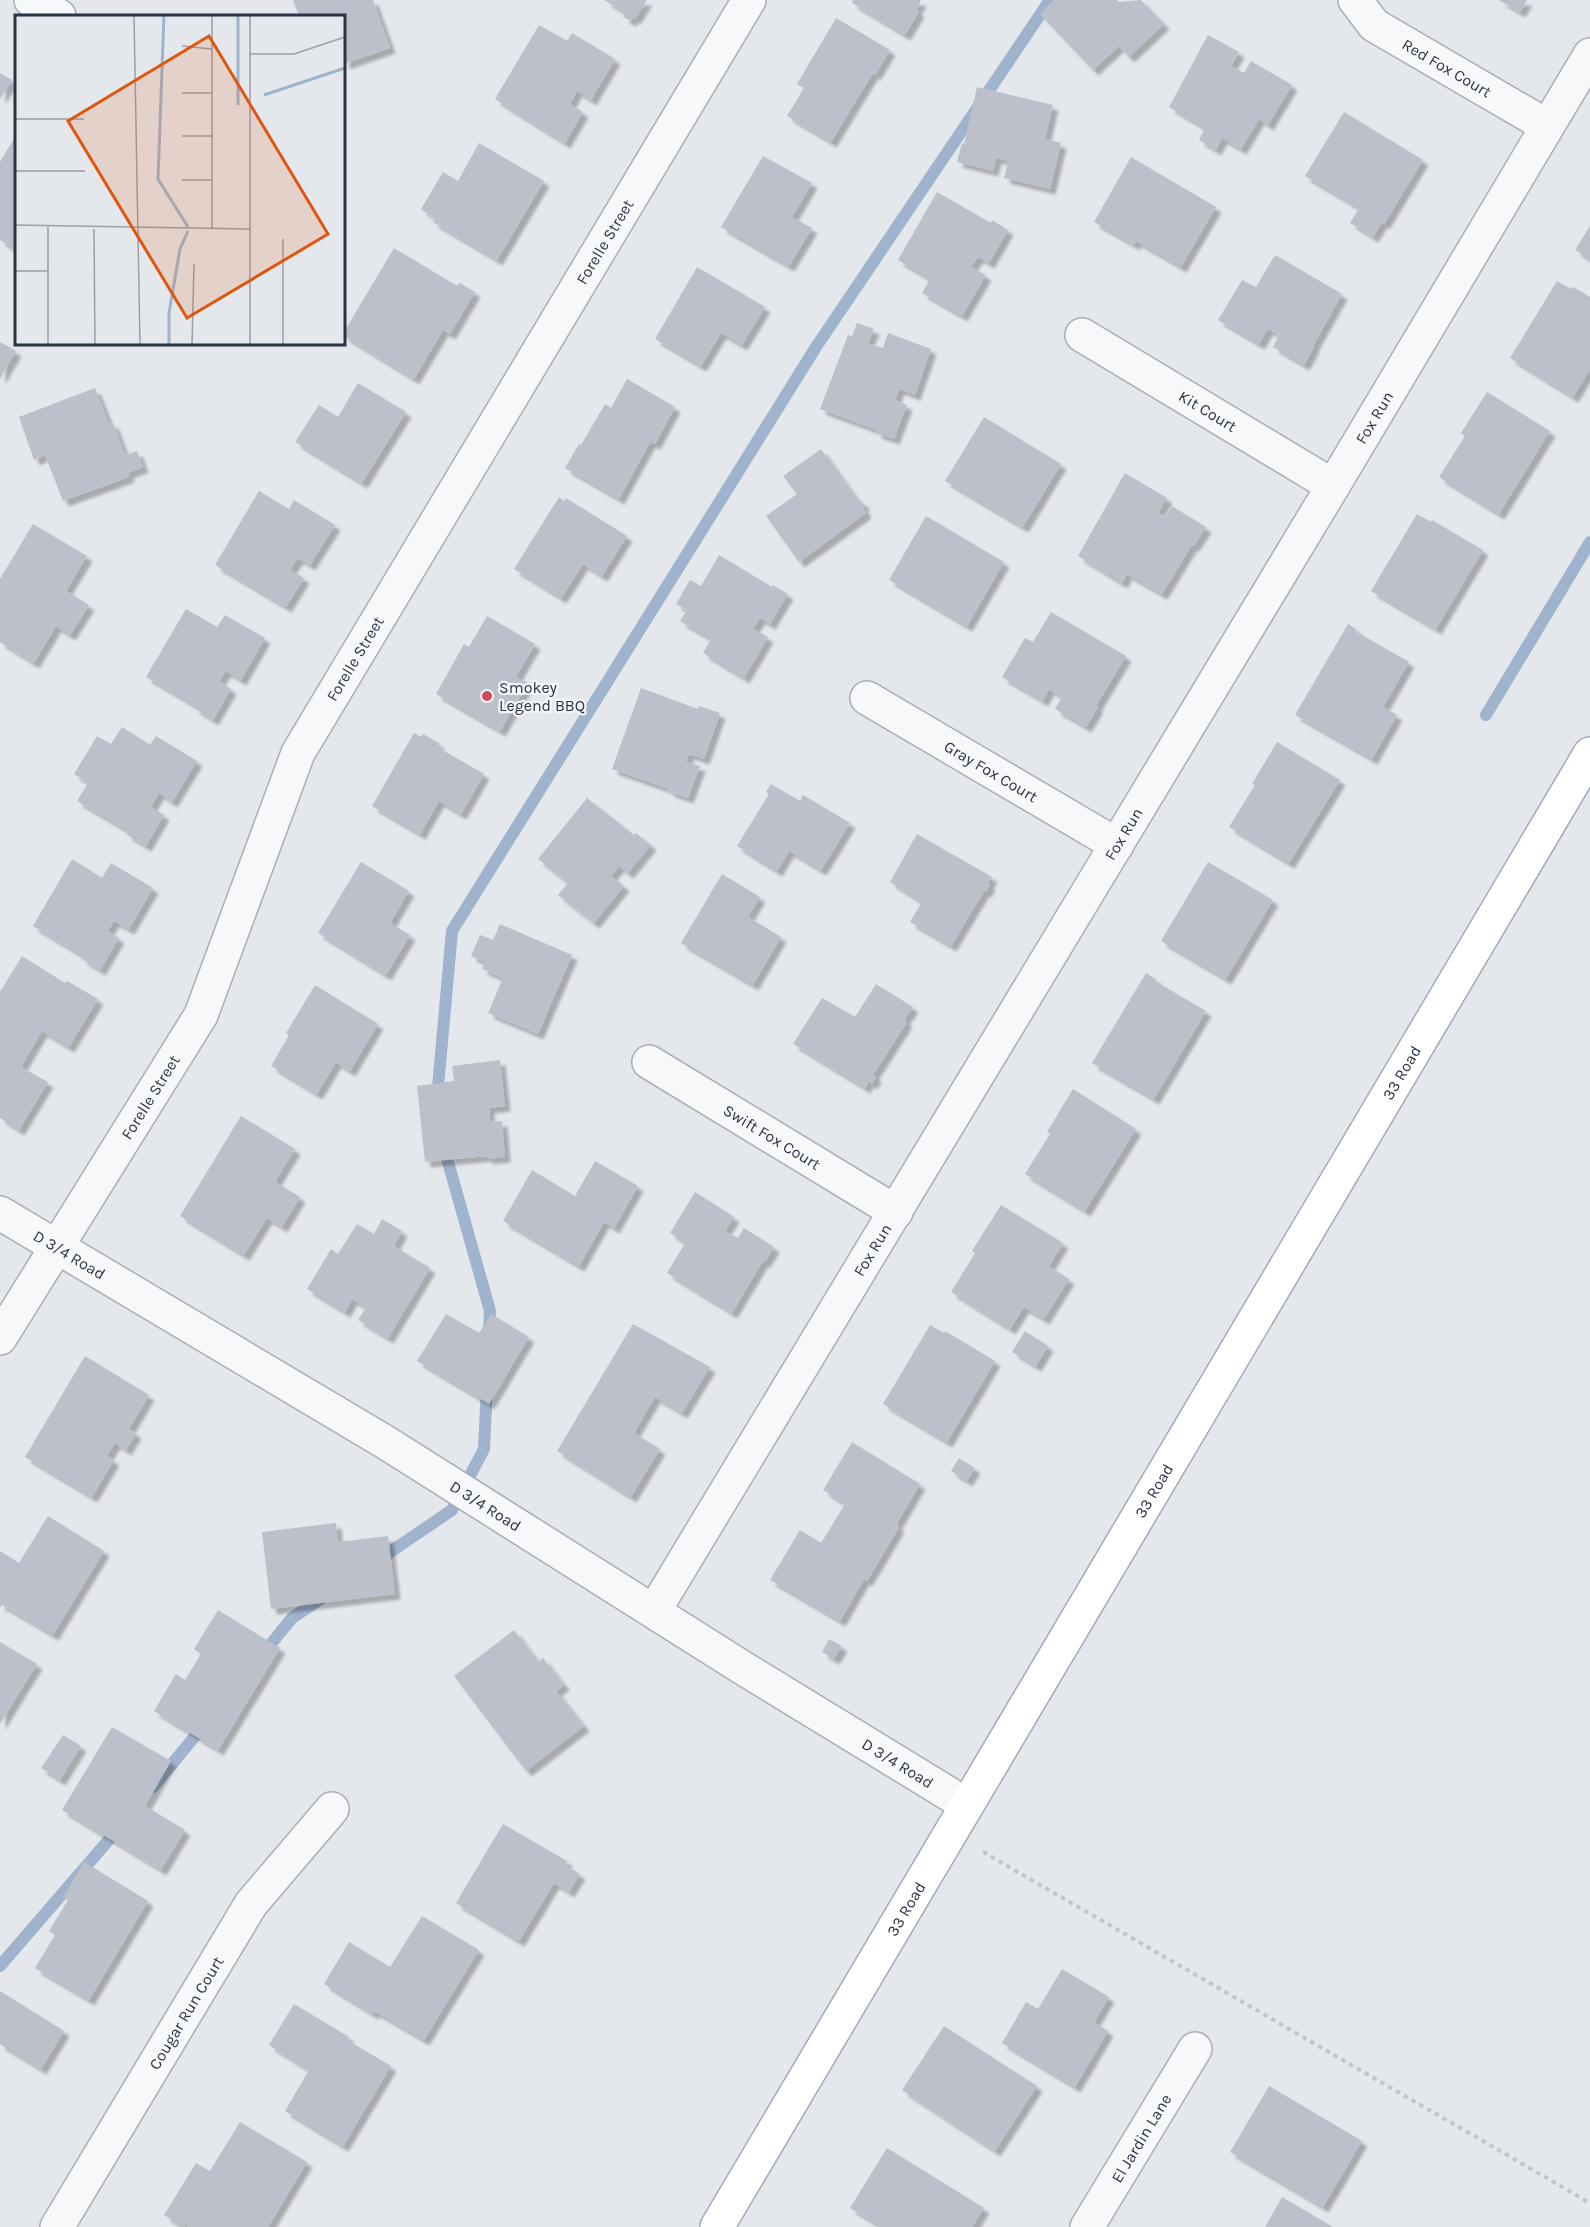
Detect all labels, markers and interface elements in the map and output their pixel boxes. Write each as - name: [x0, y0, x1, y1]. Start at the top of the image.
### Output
- inset map: [15, 15, 345, 345]
- street label: Red Fox Court: [1399, 35, 1495, 102]
- street label: Forelle Street: [572, 196, 637, 288]
- street label: Kit Court: [1175, 386, 1240, 436]
- street label: Fox Run: [1351, 388, 1397, 447]
- street label: Forelle Street: [322, 613, 388, 705]
- place label: Smokey Legend BBQ: [499, 678, 585, 715]
- marker: Smokey Legend BBQ: [480, 689, 494, 703]
- street label: Gray Fox Court: [941, 737, 1041, 806]
- street label: Fox Run: [1101, 804, 1147, 864]
- street label: 33 Road: [1378, 1042, 1425, 1103]
- street label: Forelle Street: [117, 1052, 184, 1143]
- street label: Swift Fox Court: [720, 1100, 824, 1174]
- street label: Fox Run: [849, 1220, 896, 1280]
- street label: D 3/4 Road: [30, 1226, 109, 1284]
- street label: 33 Road: [1131, 1460, 1177, 1521]
- street label: D 3/4 Road: [446, 1476, 524, 1535]
- street label: D 3/4 Road: [858, 1734, 937, 1792]
- street label: 33 Road: [883, 1878, 929, 1939]
- street label: Cougar Run Court: [145, 1953, 227, 2073]
- street label: El Jardin Lane: [1107, 2091, 1176, 2186]

